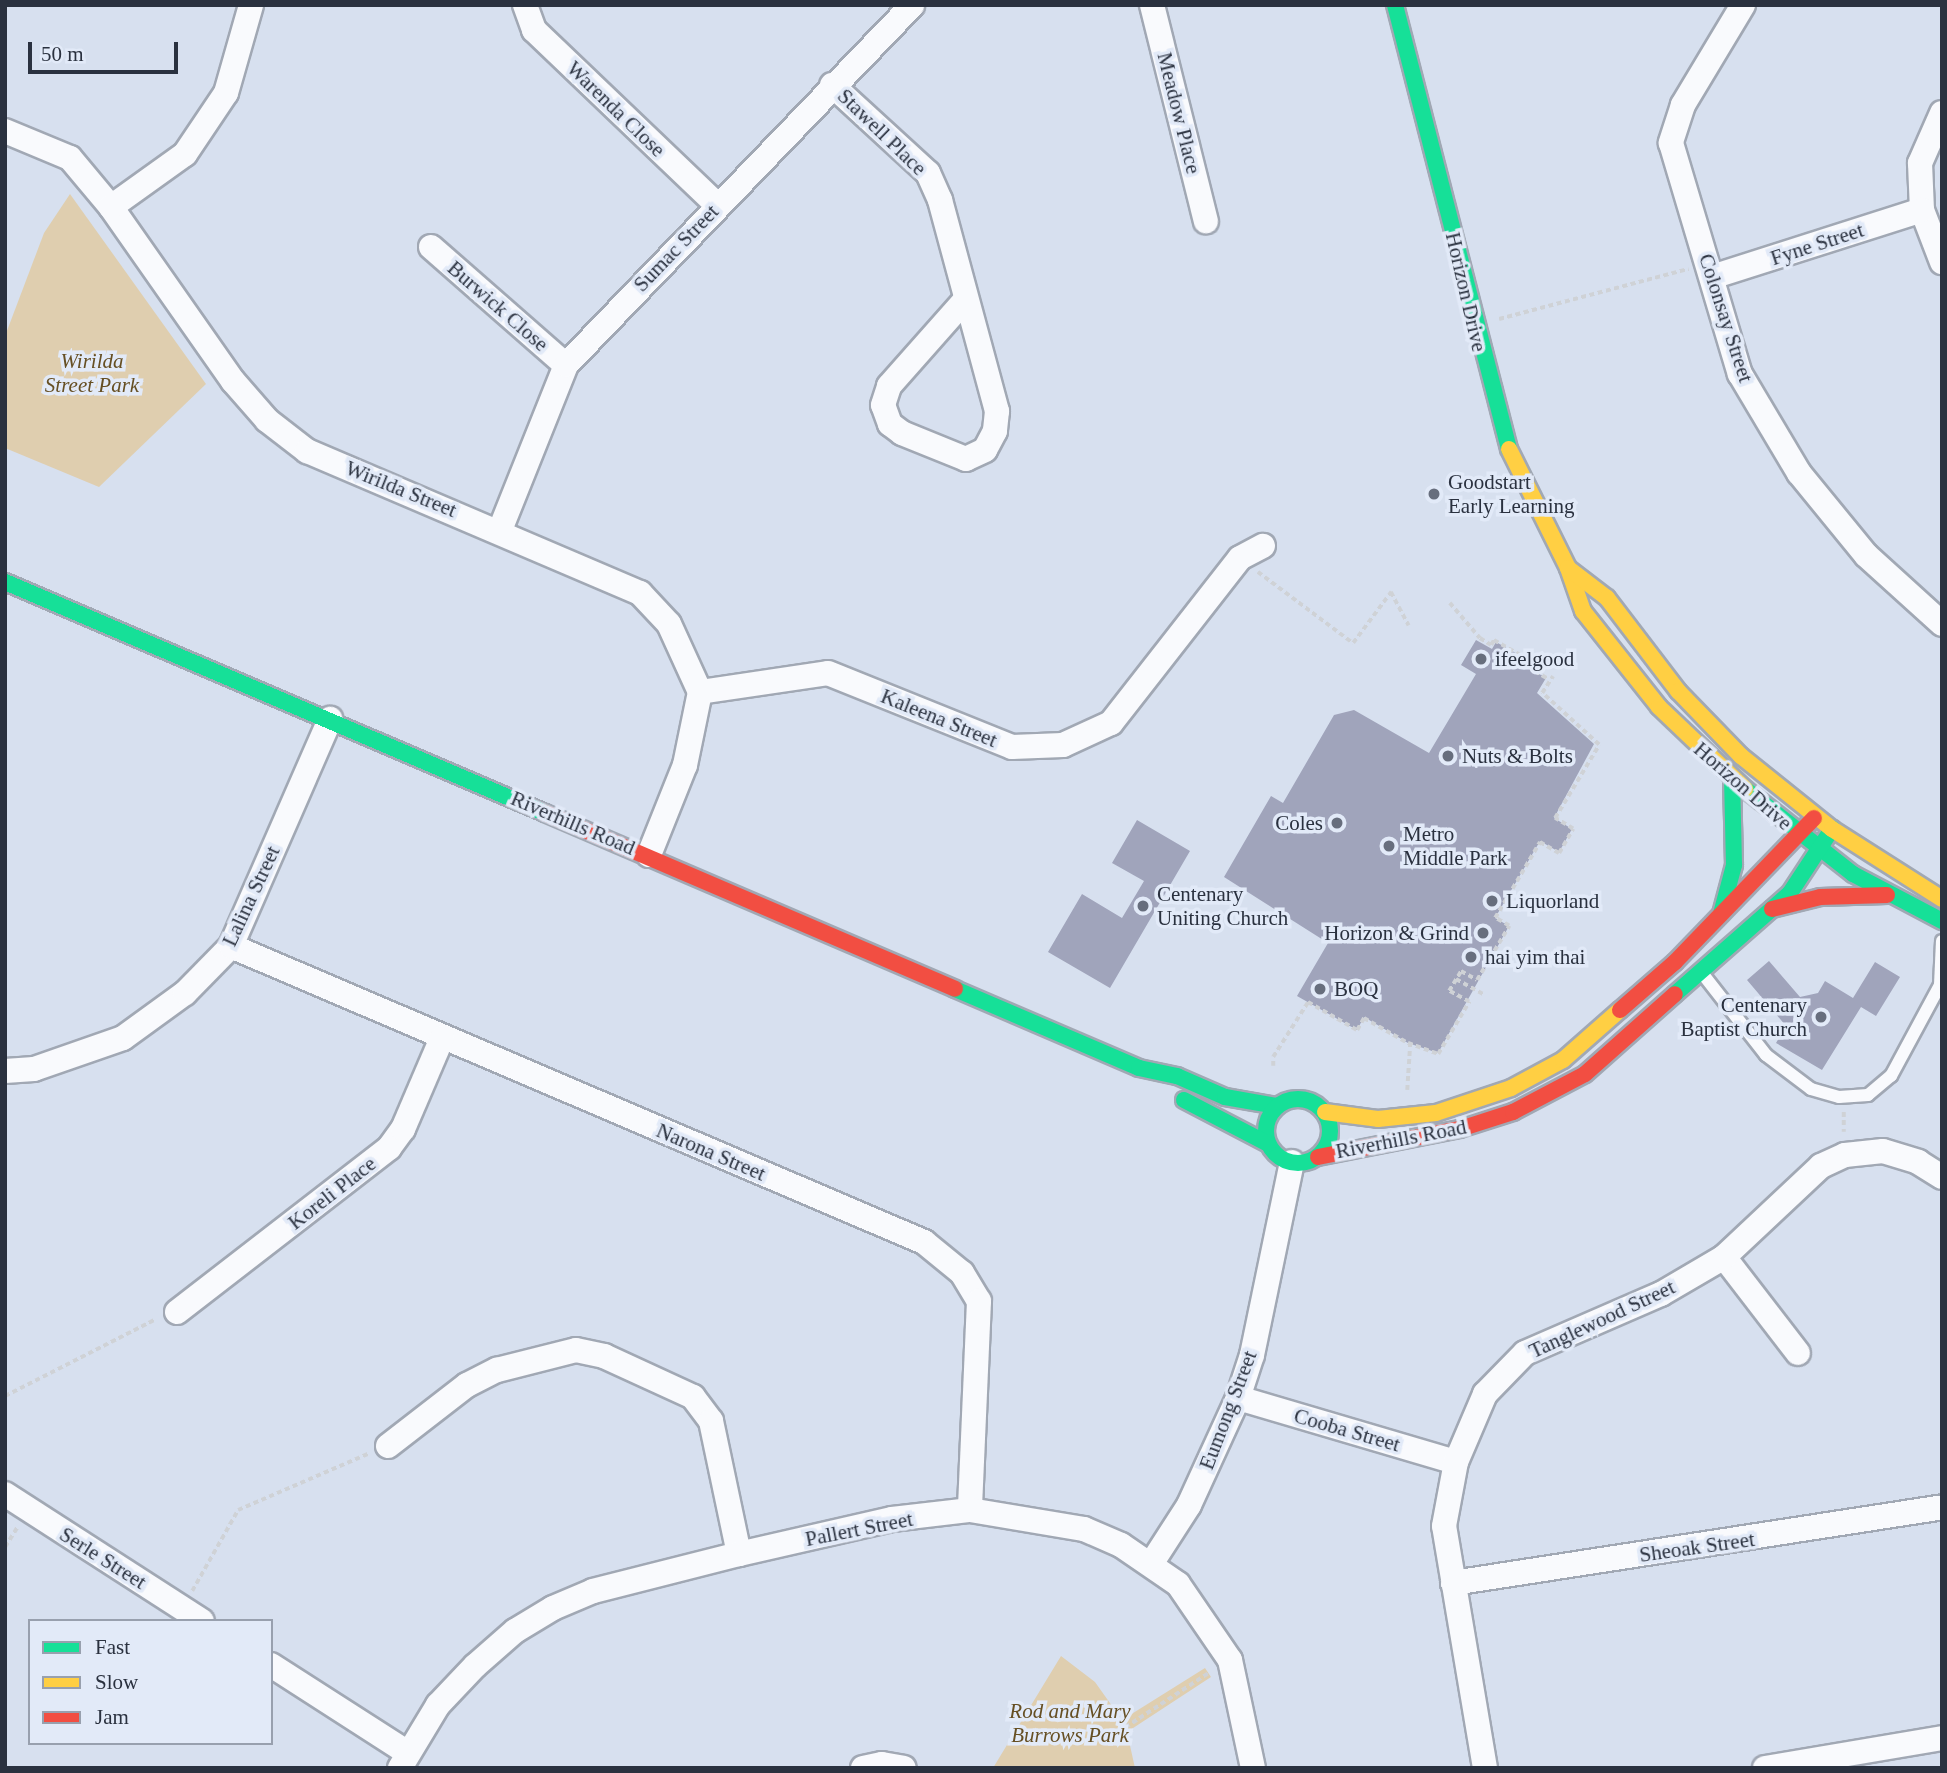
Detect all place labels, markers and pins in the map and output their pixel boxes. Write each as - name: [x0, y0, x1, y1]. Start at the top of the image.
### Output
- place label: Goodstart Early Learning: [1448, 469, 1575, 519]
- marker: Goodstart Early Learning: [1426, 486, 1442, 502]
- place label: ifeelgood: [1495, 646, 1574, 672]
- marker: ifeelgood: [1473, 651, 1489, 667]
- place label: Nuts & Bolts: [1462, 743, 1573, 769]
- marker: Nuts & Bolts: [1440, 748, 1456, 764]
- place label: Coles: [1275, 810, 1323, 836]
- marker: Coles: [1329, 815, 1345, 831]
- place label: Metro Middle Park: [1403, 821, 1507, 871]
- marker: Metro Middle Park: [1381, 838, 1397, 854]
- place label: Centenary Uniting Church: [1157, 881, 1288, 931]
- place label: Liquorland: [1506, 888, 1599, 914]
- marker: Liquorland: [1484, 893, 1500, 909]
- marker: Centenary Uniting Church: [1135, 898, 1151, 914]
- place label: Horizon & Grind: [1324, 920, 1469, 946]
- marker: Horizon & Grind: [1475, 925, 1491, 941]
- place label: hai yim thai: [1485, 944, 1585, 970]
- marker: hai yim thai: [1463, 949, 1479, 965]
- place label: BOQ: [1334, 976, 1378, 1002]
- marker: BOQ: [1312, 981, 1328, 997]
- place label: Centenary Baptist Church: [1680, 992, 1807, 1042]
- marker: Centenary Baptist Church: [1813, 1009, 1829, 1025]

